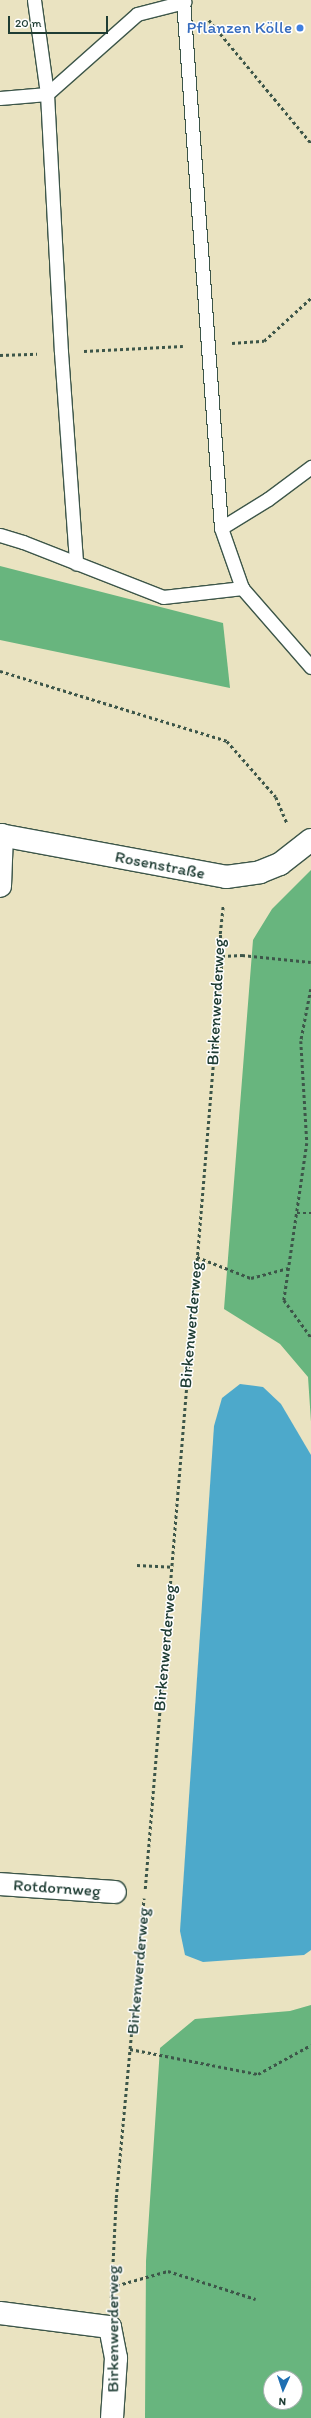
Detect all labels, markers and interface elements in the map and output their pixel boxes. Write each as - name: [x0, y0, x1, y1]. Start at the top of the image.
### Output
- scale bar: [10, 8, 110, 34]
- text: 20 m: [15, 16, 42, 30]
- place label: Pflanzen Kölle: [186, 18, 292, 38]
- marker: Pflanzen Kölle: [295, 23, 305, 33]
- street label: Rosenstraße: [113, 846, 207, 884]
- street label: Birkenwerderweg: [202, 938, 230, 1066]
- street label: Birkenwerderweg: [175, 1261, 207, 1389]
- street label: Birkenwerderweg: [149, 1584, 181, 1712]
- street label: Rotdornweg: [13, 1875, 101, 1901]
- street label: Birkenwerderweg: [122, 1907, 154, 2035]
- street label: Birkenwerderweg: [103, 2265, 123, 2393]
- north arrow: [263, 2370, 303, 2410]
- text: N: [278, 2395, 286, 2408]

